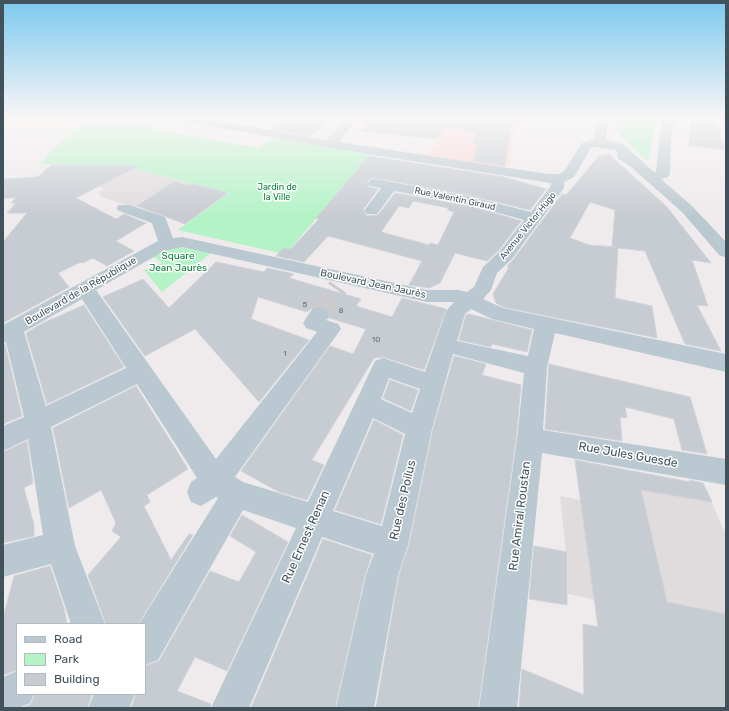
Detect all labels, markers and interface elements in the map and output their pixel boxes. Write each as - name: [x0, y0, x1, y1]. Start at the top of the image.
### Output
- park label: Jardin de la Ville: [257, 182, 297, 203]
- street label: Rue Valentin Giraud: [414, 185, 496, 213]
- street label: Avenue Victor Hugo: [498, 190, 558, 262]
- park label: Square Jean Jaurès: [149, 250, 207, 274]
- street label: Boulevard de la République: [23, 254, 139, 328]
- street label: Boulevard Jean Jaurès: [319, 267, 427, 301]
- house number: 5: [303, 300, 307, 310]
- house number: 8: [338, 306, 344, 316]
- house number: 10: [372, 335, 380, 345]
- house number: 1: [283, 349, 287, 359]
- street label: Rue Jules Guesde: [577, 439, 679, 471]
- street label: Rue des Poilus: [387, 459, 419, 541]
- street label: Rue Amiral Roustan: [506, 461, 534, 571]
- street label: Rue Ernest Renan: [279, 488, 333, 586]
- legend: [16, 623, 146, 695]
- text: Road: [54, 632, 82, 646]
- text: Park: [54, 652, 79, 666]
- text: Building: [54, 672, 100, 686]

